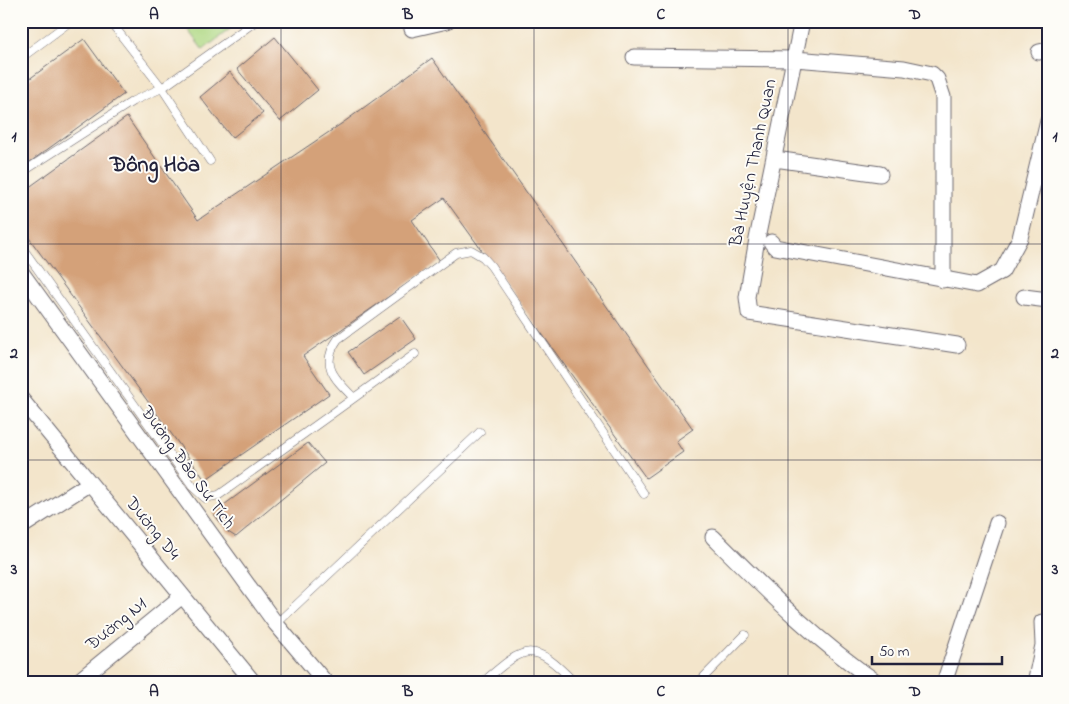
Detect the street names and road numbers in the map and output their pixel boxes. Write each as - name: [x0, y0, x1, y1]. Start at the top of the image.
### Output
- street label: Bà Huyện Thanh Quan: [723, 77, 784, 250]
- street label: Đường Đào Sư Tích: [132, 400, 241, 536]
- street label: Dường D4: [117, 491, 186, 567]
- street label: Đường N1: [80, 592, 154, 659]

